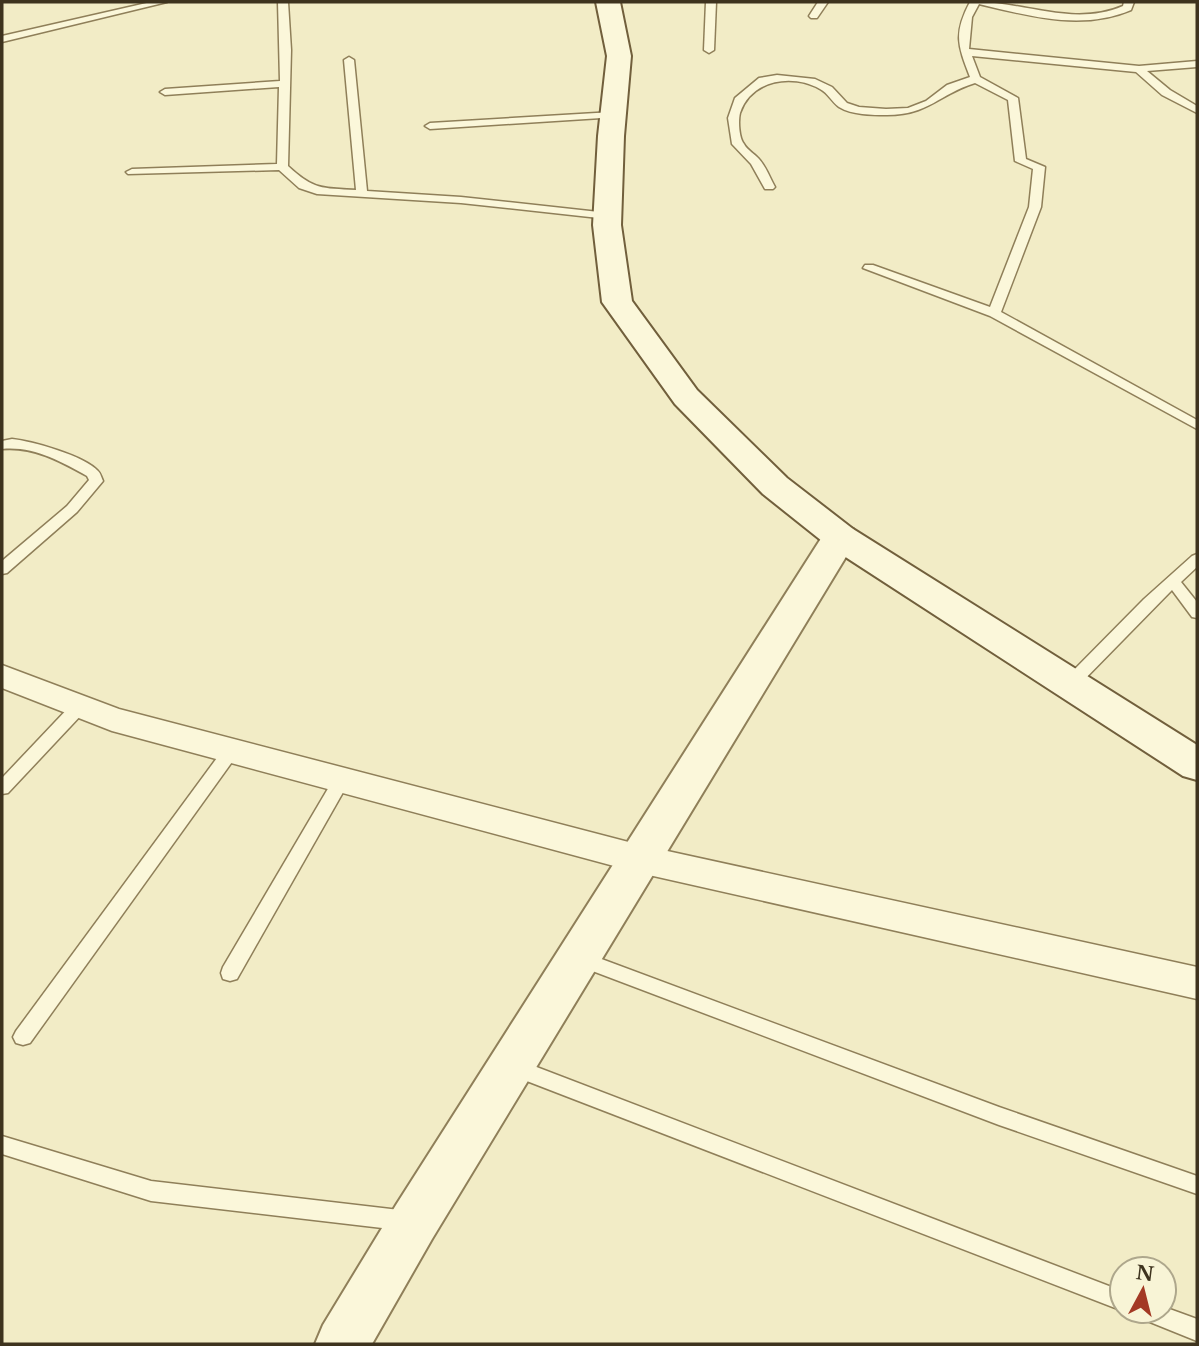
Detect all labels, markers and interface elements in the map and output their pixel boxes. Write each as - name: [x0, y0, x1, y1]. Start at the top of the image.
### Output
- north arrow: [1108, 1255, 1178, 1325]
- text: N: [1135, 1261, 1155, 1286]

